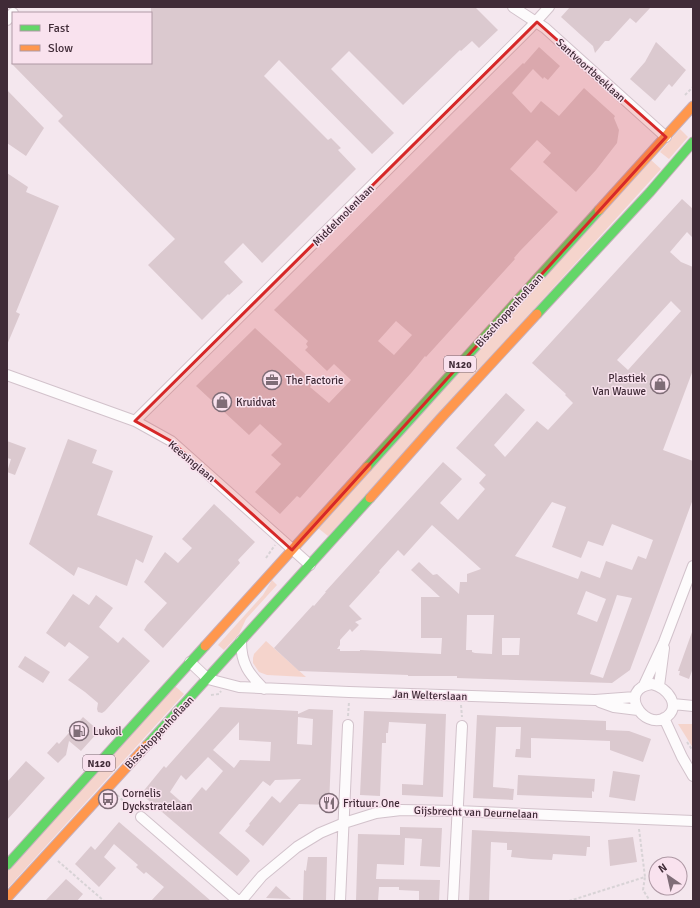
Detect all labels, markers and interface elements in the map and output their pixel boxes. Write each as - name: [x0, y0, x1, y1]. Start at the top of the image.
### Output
- legend: [12, 12, 152, 64]
- text: Fast: [48, 21, 69, 36]
- street label: Santvoortbeeklaan: [553, 36, 628, 105]
- text: Slow: [48, 41, 73, 56]
- street label: Middelmolenlaan: [310, 182, 377, 249]
- street label: Bisschoppenhoflaan: [473, 271, 546, 350]
- road number: N120: [444, 356, 476, 372]
- office icon: The Factorie: [261, 369, 283, 391]
- place label: Plastiek Van Wauwe: [592, 372, 646, 398]
- shop icon: Plastiek Van Wauwe: [649, 373, 671, 395]
- place label: The Factorie: [286, 374, 344, 387]
- shop icon: Kruidvat: [211, 391, 233, 413]
- place label: Kruidvat: [236, 396, 276, 409]
- street label: Keesinglaan: [166, 438, 218, 485]
- street label: Jan Welterslaan: [392, 688, 468, 703]
- street label: Bisschoppenhoflaan: [122, 693, 196, 771]
- fuel station icon: Lukoil: [68, 720, 90, 742]
- place label: Lukoil: [93, 725, 122, 738]
- road number: N120: [83, 755, 115, 771]
- place label: Cornelis Dyckstratelaan: [122, 787, 193, 813]
- bus stop icon: Cornelis Dyckstratelaan: [97, 788, 119, 810]
- restaurant icon: Frituur: One: [318, 792, 340, 814]
- place label: Frituur: One: [343, 797, 400, 810]
- street label: Gijsbrecht van Deurnelaan: [414, 804, 538, 821]
- north arrow: [648, 856, 688, 896]
- text: N: [656, 861, 669, 876]

